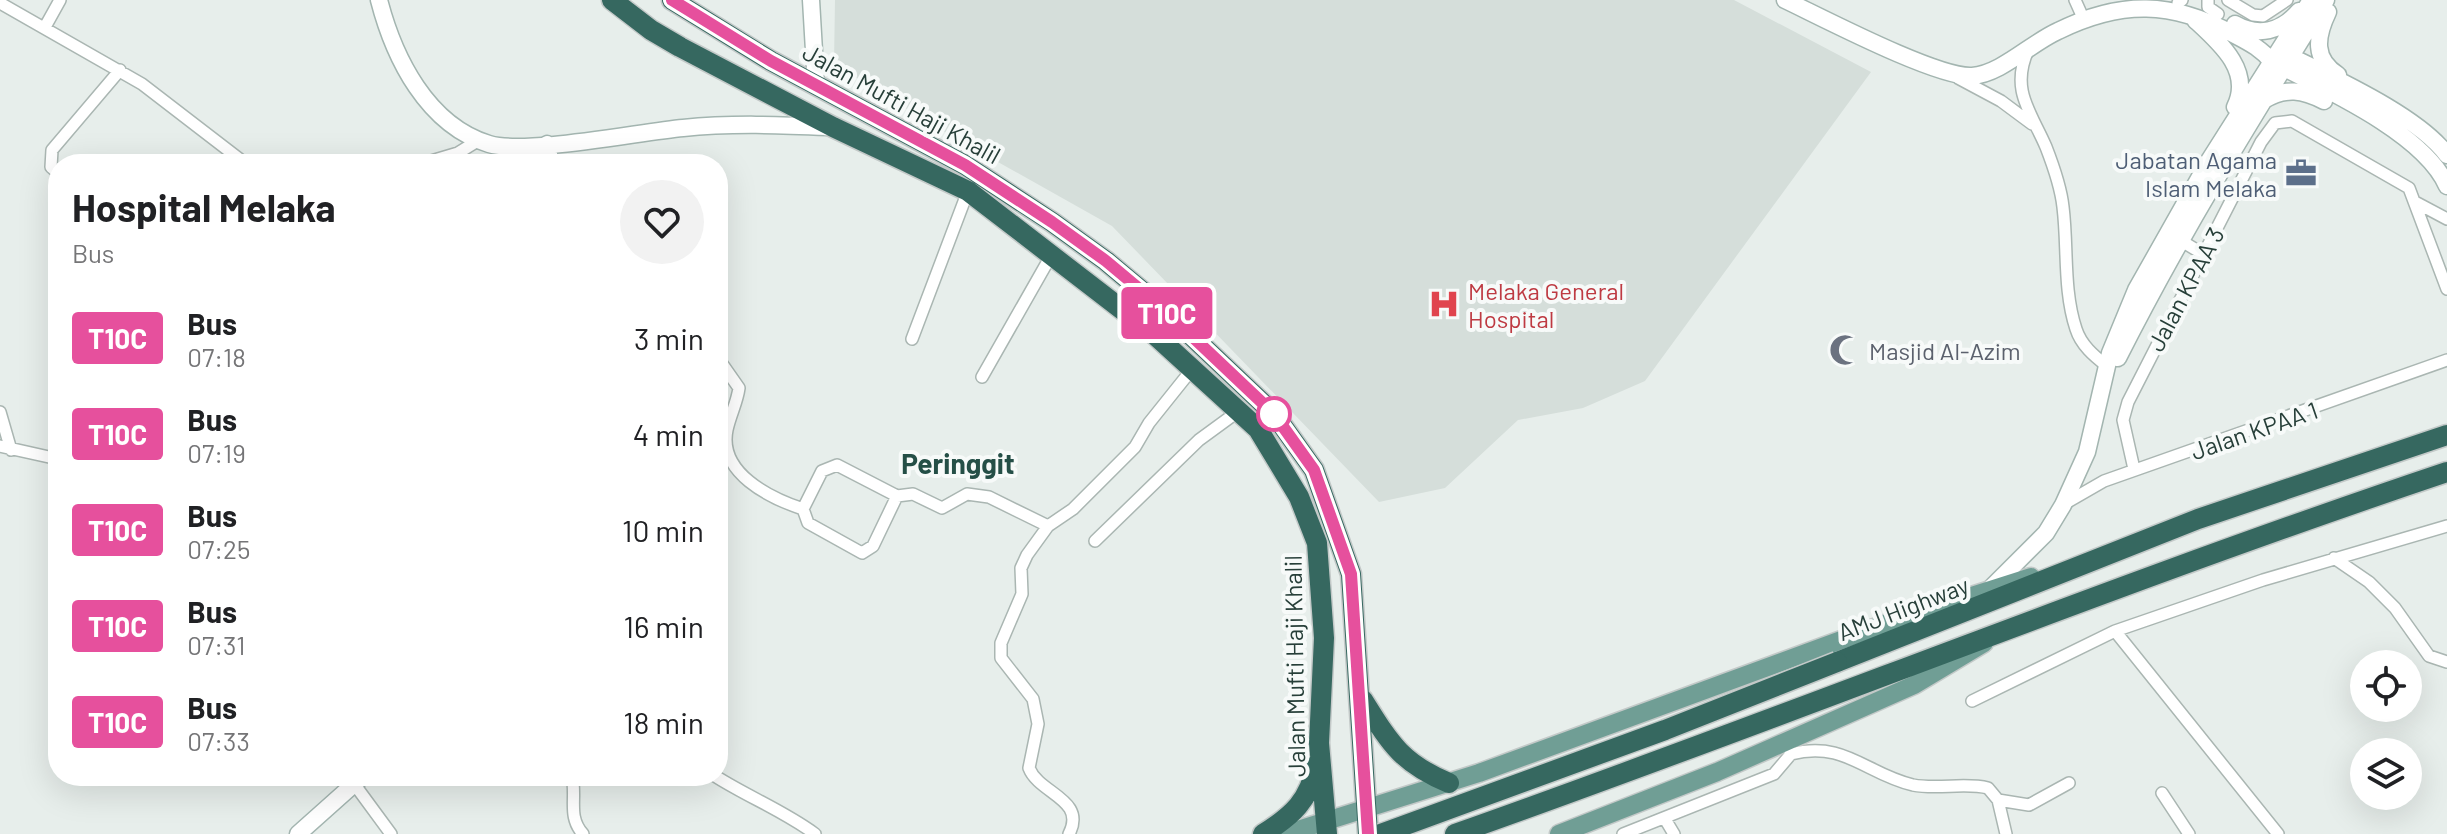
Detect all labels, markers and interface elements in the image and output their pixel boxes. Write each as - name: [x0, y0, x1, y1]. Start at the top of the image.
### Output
- street label: Jalan Mufti Haji Khalil: [798, 37, 1006, 169]
- place label: Jabatan Agama Islam Melaka: [2116, 145, 2277, 202]
- office icon: Jabatan Agama Islam Melaka: [2284, 156, 2318, 190]
- button: heart: [620, 180, 704, 264]
- text: Hospital Melaka: [72, 184, 336, 230]
- street label: Jalan KPAA 3: [2140, 222, 2230, 356]
- text: Bus: [72, 237, 114, 268]
- place label: Melaka General Hospital: [1468, 276, 1624, 333]
- line badge: T10C: [1111, 287, 1223, 339]
- hospital icon: Melaka General Hospital: [1427, 287, 1461, 321]
- text: T10C: [1137, 296, 1197, 330]
- text: Bus: [187, 305, 237, 341]
- text: 3 min: [634, 320, 704, 356]
- text: T10C: [88, 321, 147, 355]
- mosque icon: Masjid Al-Azim: [1828, 333, 1862, 367]
- place label: Masjid Al-Azim: [1869, 336, 2021, 365]
- text: 07:18: [187, 341, 246, 372]
- street label: Jalan KPAA 1: [2187, 395, 2321, 465]
- unlabelled marker: [1257, 397, 1291, 431]
- text: Bus: [187, 401, 237, 437]
- text: 4 min: [633, 416, 704, 452]
- text: T10C: [88, 417, 147, 451]
- text: 07:19: [187, 437, 246, 468]
- district label: Peringgit: [901, 446, 1015, 480]
- text: Bus: [187, 497, 237, 533]
- text: 10 min: [622, 512, 704, 548]
- text: T10C: [88, 513, 147, 547]
- text: 07:25: [187, 533, 250, 564]
- street label: Jalan Mufti Haji Khalil: [1278, 555, 1310, 777]
- street label: AMJ Highway: [1833, 570, 1973, 646]
- text: Bus: [187, 593, 237, 629]
- text: 16 min: [623, 608, 704, 644]
- text: T10C: [88, 609, 147, 643]
- text: 07:31: [187, 629, 245, 660]
- map controls: [2350, 650, 2422, 810]
- button: locate: [2350, 650, 2422, 722]
- text: Bus: [187, 689, 237, 725]
- text: 18 min: [623, 704, 704, 740]
- text: T10C: [88, 705, 147, 739]
- text: 07:33: [187, 725, 250, 756]
- button: layers: [2350, 738, 2422, 810]

